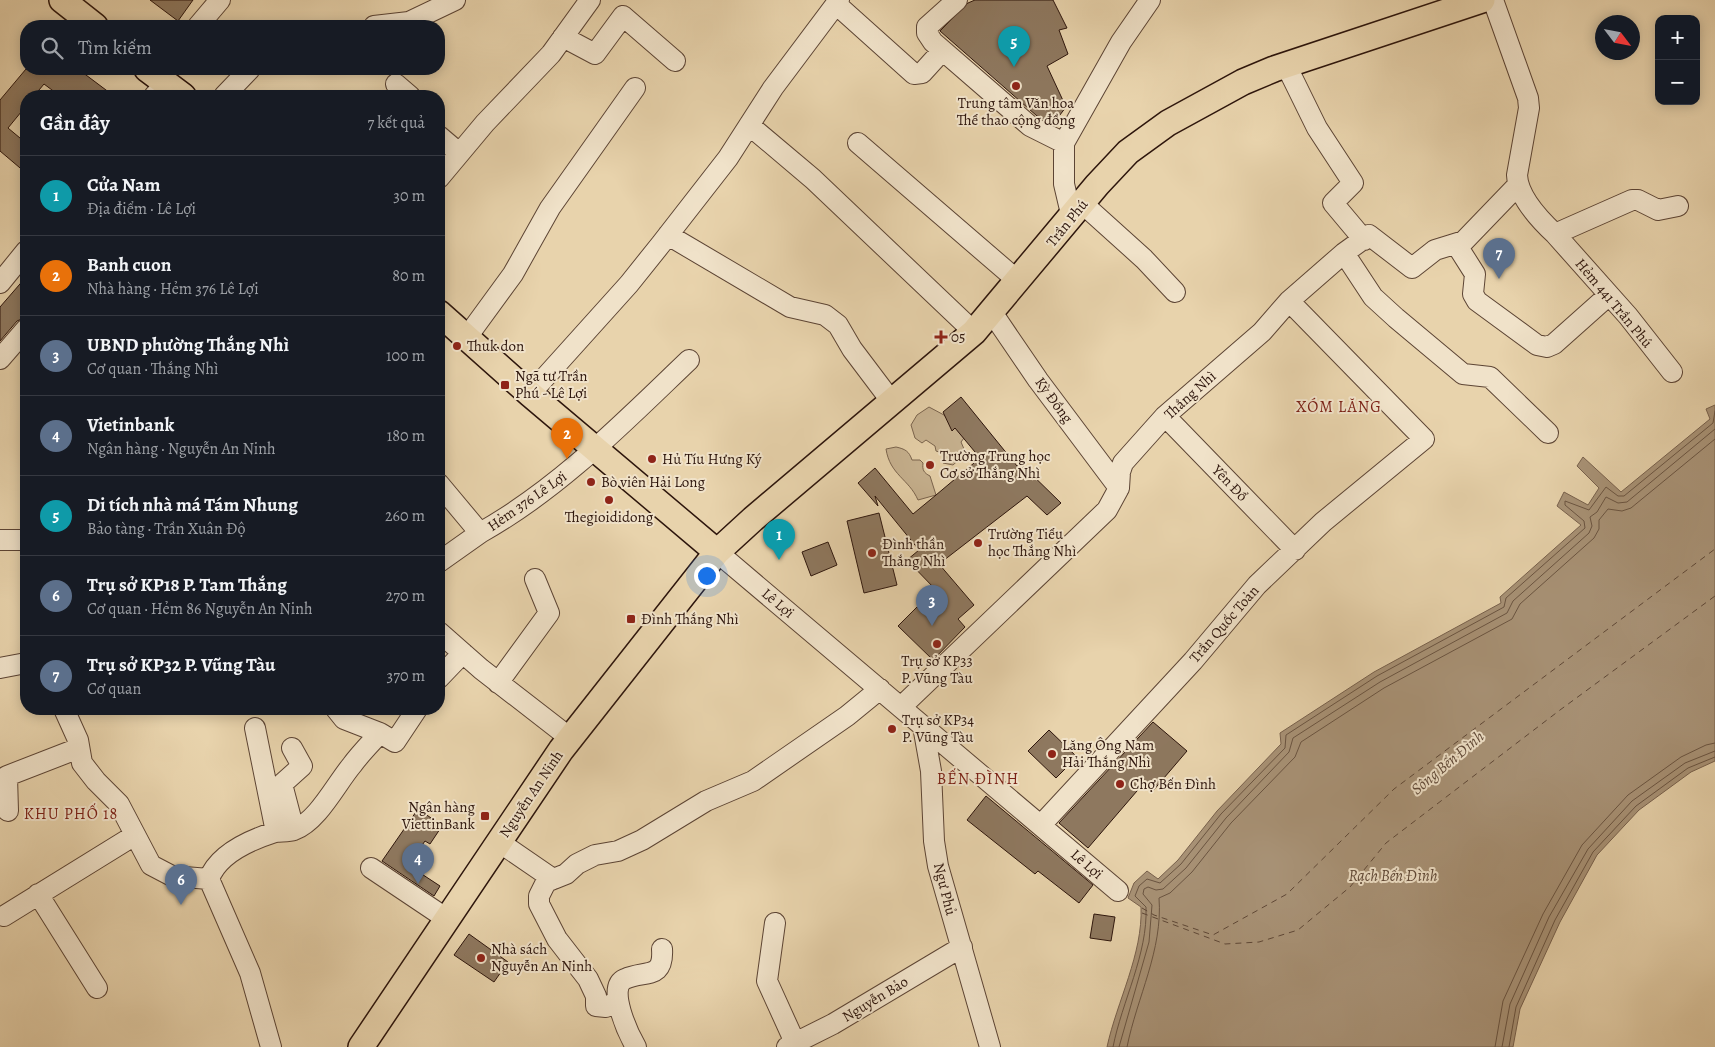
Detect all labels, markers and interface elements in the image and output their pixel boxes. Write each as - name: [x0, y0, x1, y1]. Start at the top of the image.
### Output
- north arrow: [1595, 15, 1640, 60]
- map controls: [1655, 15, 1700, 105]
- button: +: [1655, 15, 1700, 60]
- search box: [20, 20, 445, 75]
- pin: 5: [998, 26, 1030, 67]
- icon: search: [38, 34, 66, 62]
- text: Tìm kiếm: [78, 35, 152, 61]
- button: −: [1655, 60, 1700, 105]
- marker: Trung tâm Văn hoa Thể thao cộng đồng: [1010, 80, 1022, 92]
- place label: Trung tâm Văn hoa Thể thao cộng đồng: [957, 93, 1076, 130]
- text: Gần đây: [40, 109, 110, 137]
- text: 7 kết quả: [367, 112, 425, 134]
- text: Cửa Nam: [87, 172, 160, 198]
- text: 1: [53, 185, 59, 207]
- text: 30 m: [393, 185, 425, 207]
- street label: Trần Phú: [1042, 194, 1093, 251]
- text: Địa điểm · Lê Lợi: [87, 198, 196, 220]
- pin: 7: [1483, 238, 1515, 279]
- text: Banh cuon: [87, 252, 171, 278]
- street label: Hẻm 441 Trần Phú: [1571, 254, 1658, 353]
- text: 2: [52, 265, 60, 287]
- text: 80 m: [392, 265, 425, 287]
- text: Nhà hàng · Hẻm 376 Lê Lợi: [87, 278, 259, 300]
- place label: 05: [951, 327, 965, 347]
- marker: 05: [935, 331, 947, 343]
- text: UBND phường Thắng Nhì: [87, 332, 289, 358]
- place label: Thuk don: [467, 336, 524, 356]
- marker: Thuk don: [451, 340, 463, 352]
- text: 3: [53, 345, 59, 367]
- text: 100 m: [386, 345, 425, 367]
- text: Cơ quan · Thắng Nhì: [87, 358, 219, 380]
- place label: Ngã tư Trần Phú - Lê Lợi: [515, 366, 588, 403]
- street label: Thắng Nhì: [1160, 366, 1220, 424]
- street label: Kỳ Đồng: [1030, 373, 1078, 428]
- marker: Ngã tư Trần Phú - Lê Lợi: [499, 379, 511, 391]
- district label: XÓM LĂNG: [1296, 396, 1382, 418]
- text: Vietinbank: [87, 412, 174, 438]
- pin: 2: [551, 418, 583, 459]
- text: 4: [52, 425, 60, 447]
- text: 180 m: [387, 425, 425, 447]
- text: Ngân hàng · Nguyễn An Ninh: [87, 438, 276, 460]
- place label: Trường Trung học Cơ sở Thắng Nhì: [940, 446, 1050, 483]
- place label: Hủ Tíu Hưng Ký: [662, 449, 762, 469]
- marker: Hủ Tíu Hưng Ký: [646, 453, 658, 465]
- marker: Trường Trung học Cơ sở Thắng Nhì: [924, 459, 936, 471]
- street label: Yên Đổ: [1207, 460, 1252, 506]
- street label: Hẻm 376 Lê Lợi: [483, 466, 571, 536]
- place label: Bò viên Hải Long: [601, 472, 706, 492]
- marker: Bò viên Hải Long: [585, 476, 597, 488]
- text: Di tích nhà má Tám Nhung: [87, 492, 298, 518]
- marker: Thegioididong: [603, 494, 615, 506]
- text: 5: [53, 505, 59, 527]
- text: 260 m: [385, 505, 425, 527]
- place label: Thegioididong: [565, 507, 654, 527]
- text: Bảo tàng · Trần Xuân Độ: [87, 518, 245, 540]
- pin: 1: [763, 519, 795, 560]
- place label: Trường Tiểu học Thắng Nhì: [988, 524, 1076, 561]
- place label: Đình thần Thắng Nhì: [882, 534, 946, 571]
- marker: Trường Tiểu học Thắng Nhì: [972, 537, 984, 549]
- marker: Đình thần Thắng Nhì: [866, 547, 878, 559]
- your location: [694, 563, 720, 589]
- text: Trụ sở KP18 P. Tam Thắng: [87, 572, 287, 598]
- street label: Trần Quốc Toản: [1185, 581, 1263, 667]
- street label: Lê Lợi: [757, 583, 799, 623]
- text: 6: [52, 585, 60, 607]
- text: 270 m: [386, 585, 425, 607]
- pin: 3: [916, 585, 948, 626]
- text: Cơ quan · Hẻm 86 Nguyễn An Ninh: [87, 598, 312, 620]
- place label: Đình Thắng Nhì: [641, 609, 739, 629]
- marker: Đình Thắng Nhì: [625, 613, 637, 625]
- marker: Trụ sở KP33 P. Vũng Tàu: [931, 638, 943, 650]
- place label: Trụ sở KP33 P. Vũng Tàu: [901, 651, 974, 688]
- text: Trụ sở KP32 P. Vũng Tàu: [87, 652, 276, 678]
- text: 7: [53, 665, 59, 687]
- text: 370 m: [387, 665, 425, 687]
- text: Cơ quan: [87, 678, 141, 700]
- place label: Trụ sở KP34 P. Vũng Tàu: [902, 710, 974, 747]
- marker: Trụ sở KP34 P. Vũng Tàu: [886, 723, 898, 735]
- water label: Sông Bến Đình: [1407, 726, 1489, 800]
- place label: Lăng Ông Nam Hải Thắng Nhì: [1062, 735, 1155, 772]
- street label: Nguyễn An Ninh: [494, 746, 568, 842]
- marker: Lăng Ông Nam Hải Thắng Nhì: [1046, 748, 1058, 760]
- district label: BẾN ĐÌNH: [937, 768, 1019, 790]
- place label: Chợ Bến Đình: [1130, 774, 1216, 794]
- marker: Chợ Bến Đình: [1114, 778, 1126, 790]
- place label: Ngân hàng ViettinBank: [401, 797, 476, 834]
- district label: KHU PHỐ 18: [24, 803, 118, 825]
- marker: Ngân hàng ViettinBank: [479, 810, 491, 822]
- pin: 4: [402, 843, 434, 884]
- street label: Lê Lợi: [1067, 844, 1107, 884]
- street label: Ngư Phủ: [929, 861, 961, 918]
- pin: 6: [165, 864, 197, 905]
- water label: Rạch Bến Đình: [1348, 865, 1438, 887]
- place label: Nhà sách Nguyễn An Ninh: [491, 939, 592, 976]
- marker: Nhà sách Nguyễn An Ninh: [475, 952, 487, 964]
- street label: Nguyễn Bảo: [838, 971, 912, 1027]

